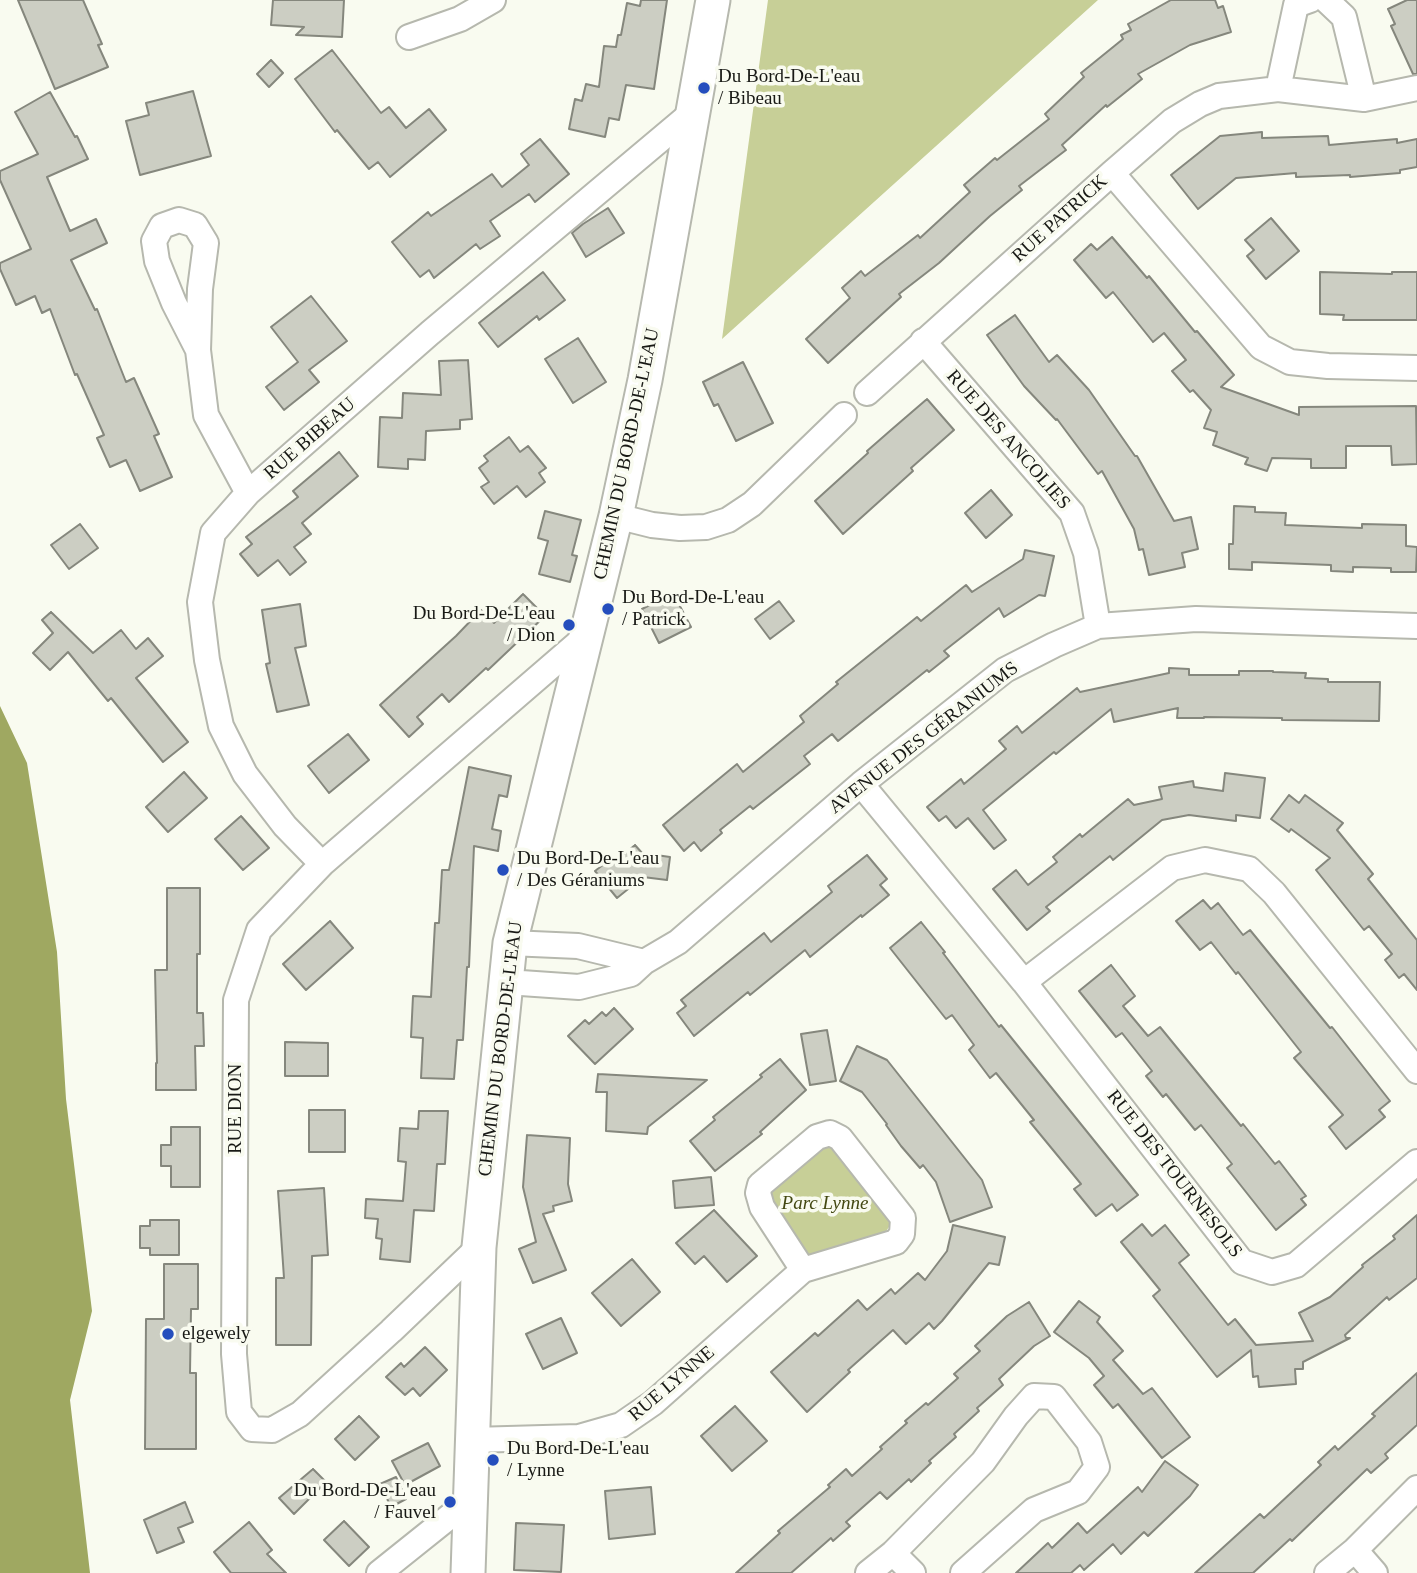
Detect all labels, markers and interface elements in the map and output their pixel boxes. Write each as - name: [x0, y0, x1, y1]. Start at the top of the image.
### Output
- place label: Du Bord-De-L'eau / Bibeau: [718, 66, 860, 110]
- marker: Du Bord-De-L'eau / Bibeau: [696, 80, 712, 96]
- street label: RUE PATRICK: [1008, 170, 1112, 268]
- street label: CHEMIN DU BORD-DE-L'EAU: [589, 326, 665, 582]
- street label: RUE DES ANCOLIES: [941, 366, 1075, 514]
- street label: RUE BIBEAU: [260, 393, 360, 485]
- place label: Du Bord-De-L'eau / Patrick: [622, 587, 764, 631]
- marker: Du Bord-De-L'eau / Patrick: [600, 601, 616, 617]
- place label: Du Bord-De-L'eau / Dion: [413, 603, 555, 647]
- marker: Du Bord-De-L'eau / Dion: [561, 617, 577, 633]
- street label: AVENUE DES GÉRANIUMS: [825, 657, 1023, 819]
- place label: Du Bord-De-L'eau / Des Géraniums: [517, 848, 659, 892]
- marker: Du Bord-De-L'eau / Des Géraniums: [495, 862, 511, 878]
- street label: CHEMIN DU BORD-DE-L'EAU: [474, 920, 528, 1178]
- street label: RUE DION: [225, 1064, 247, 1154]
- street label: RUE DES TOURNESOLS: [1101, 1086, 1247, 1262]
- park label: Parc Lynne: [782, 1193, 868, 1215]
- place label: elgewely: [182, 1323, 251, 1345]
- marker: elgewely: [160, 1326, 176, 1342]
- street label: RUE LYNNE: [624, 1341, 720, 1427]
- place label: Du Bord-De-L'eau / Lynne: [507, 1438, 649, 1482]
- marker: Du Bord-De-L'eau / Lynne: [485, 1452, 501, 1468]
- place label: Du Bord-De-L'eau / Fauvel: [294, 1480, 436, 1524]
- marker: Du Bord-De-L'eau / Fauvel: [442, 1494, 458, 1510]

